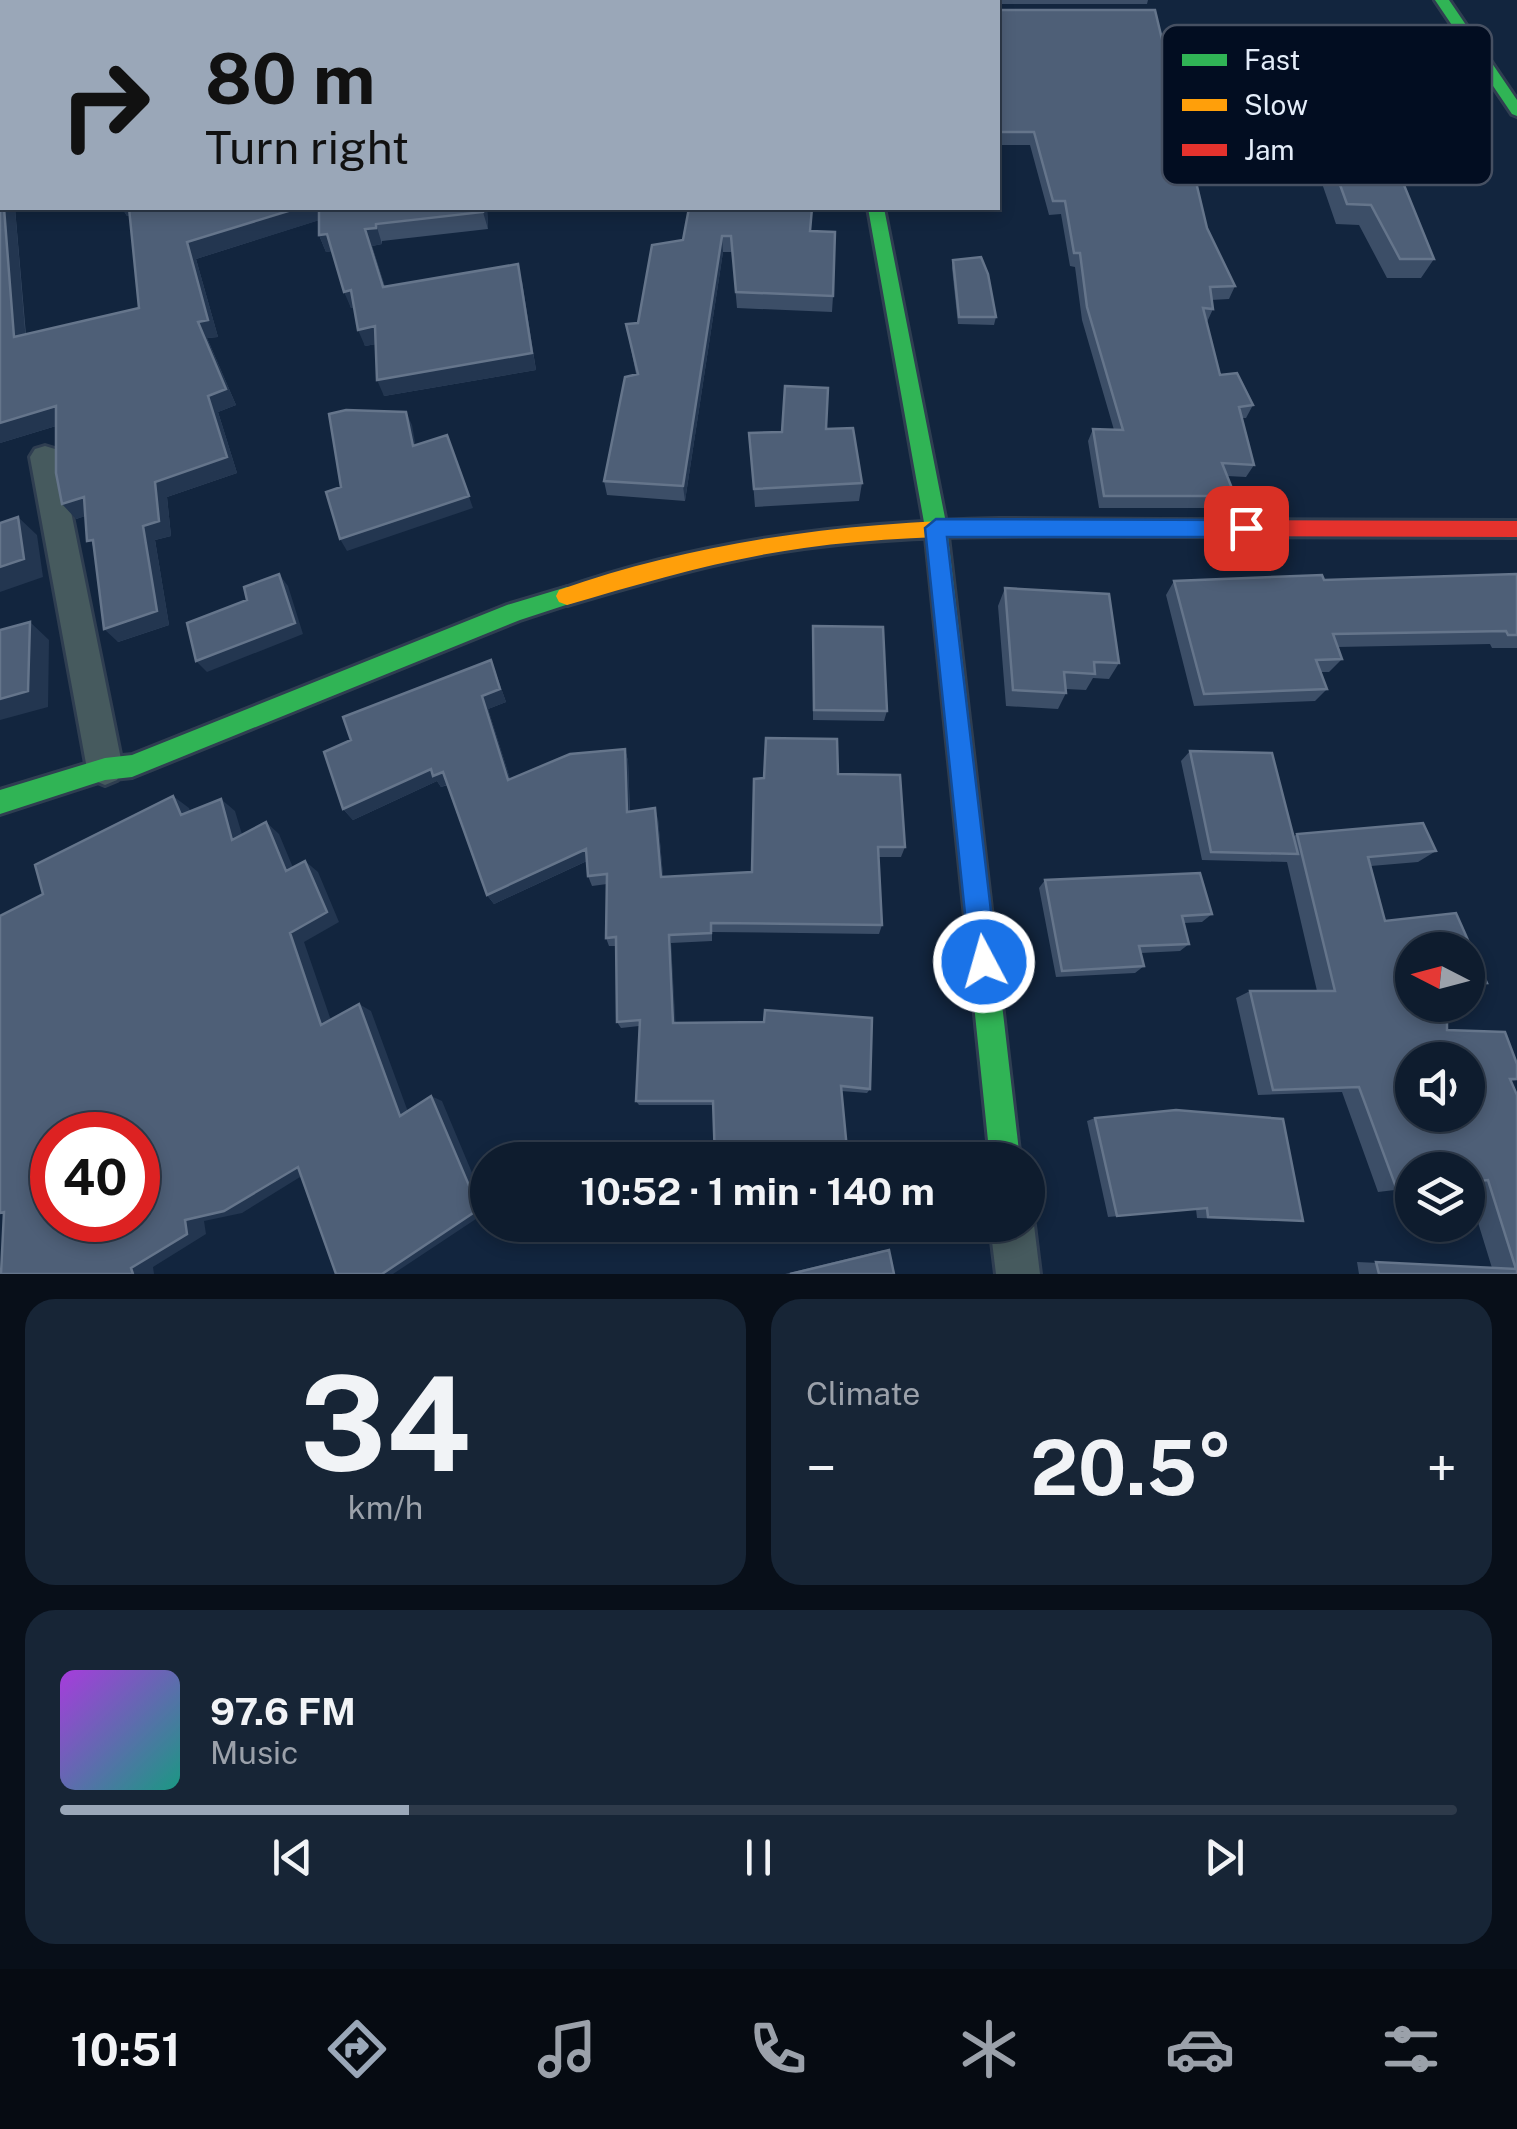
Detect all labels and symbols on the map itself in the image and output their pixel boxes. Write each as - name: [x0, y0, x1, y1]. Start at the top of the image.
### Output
- legend: [1162, 25, 1492, 185]
- text: Fast: [1244, 43, 1300, 76]
- text: Slow: [1244, 88, 1308, 121]
- text: Jam: [1244, 133, 1295, 166]
- pin: [1204, 486, 1289, 571]
- position arrow: [932, 910, 1036, 1014]
- north arrow: [1395, 932, 1485, 1022]
- speed limit sign: 40: [30, 1112, 160, 1242]

